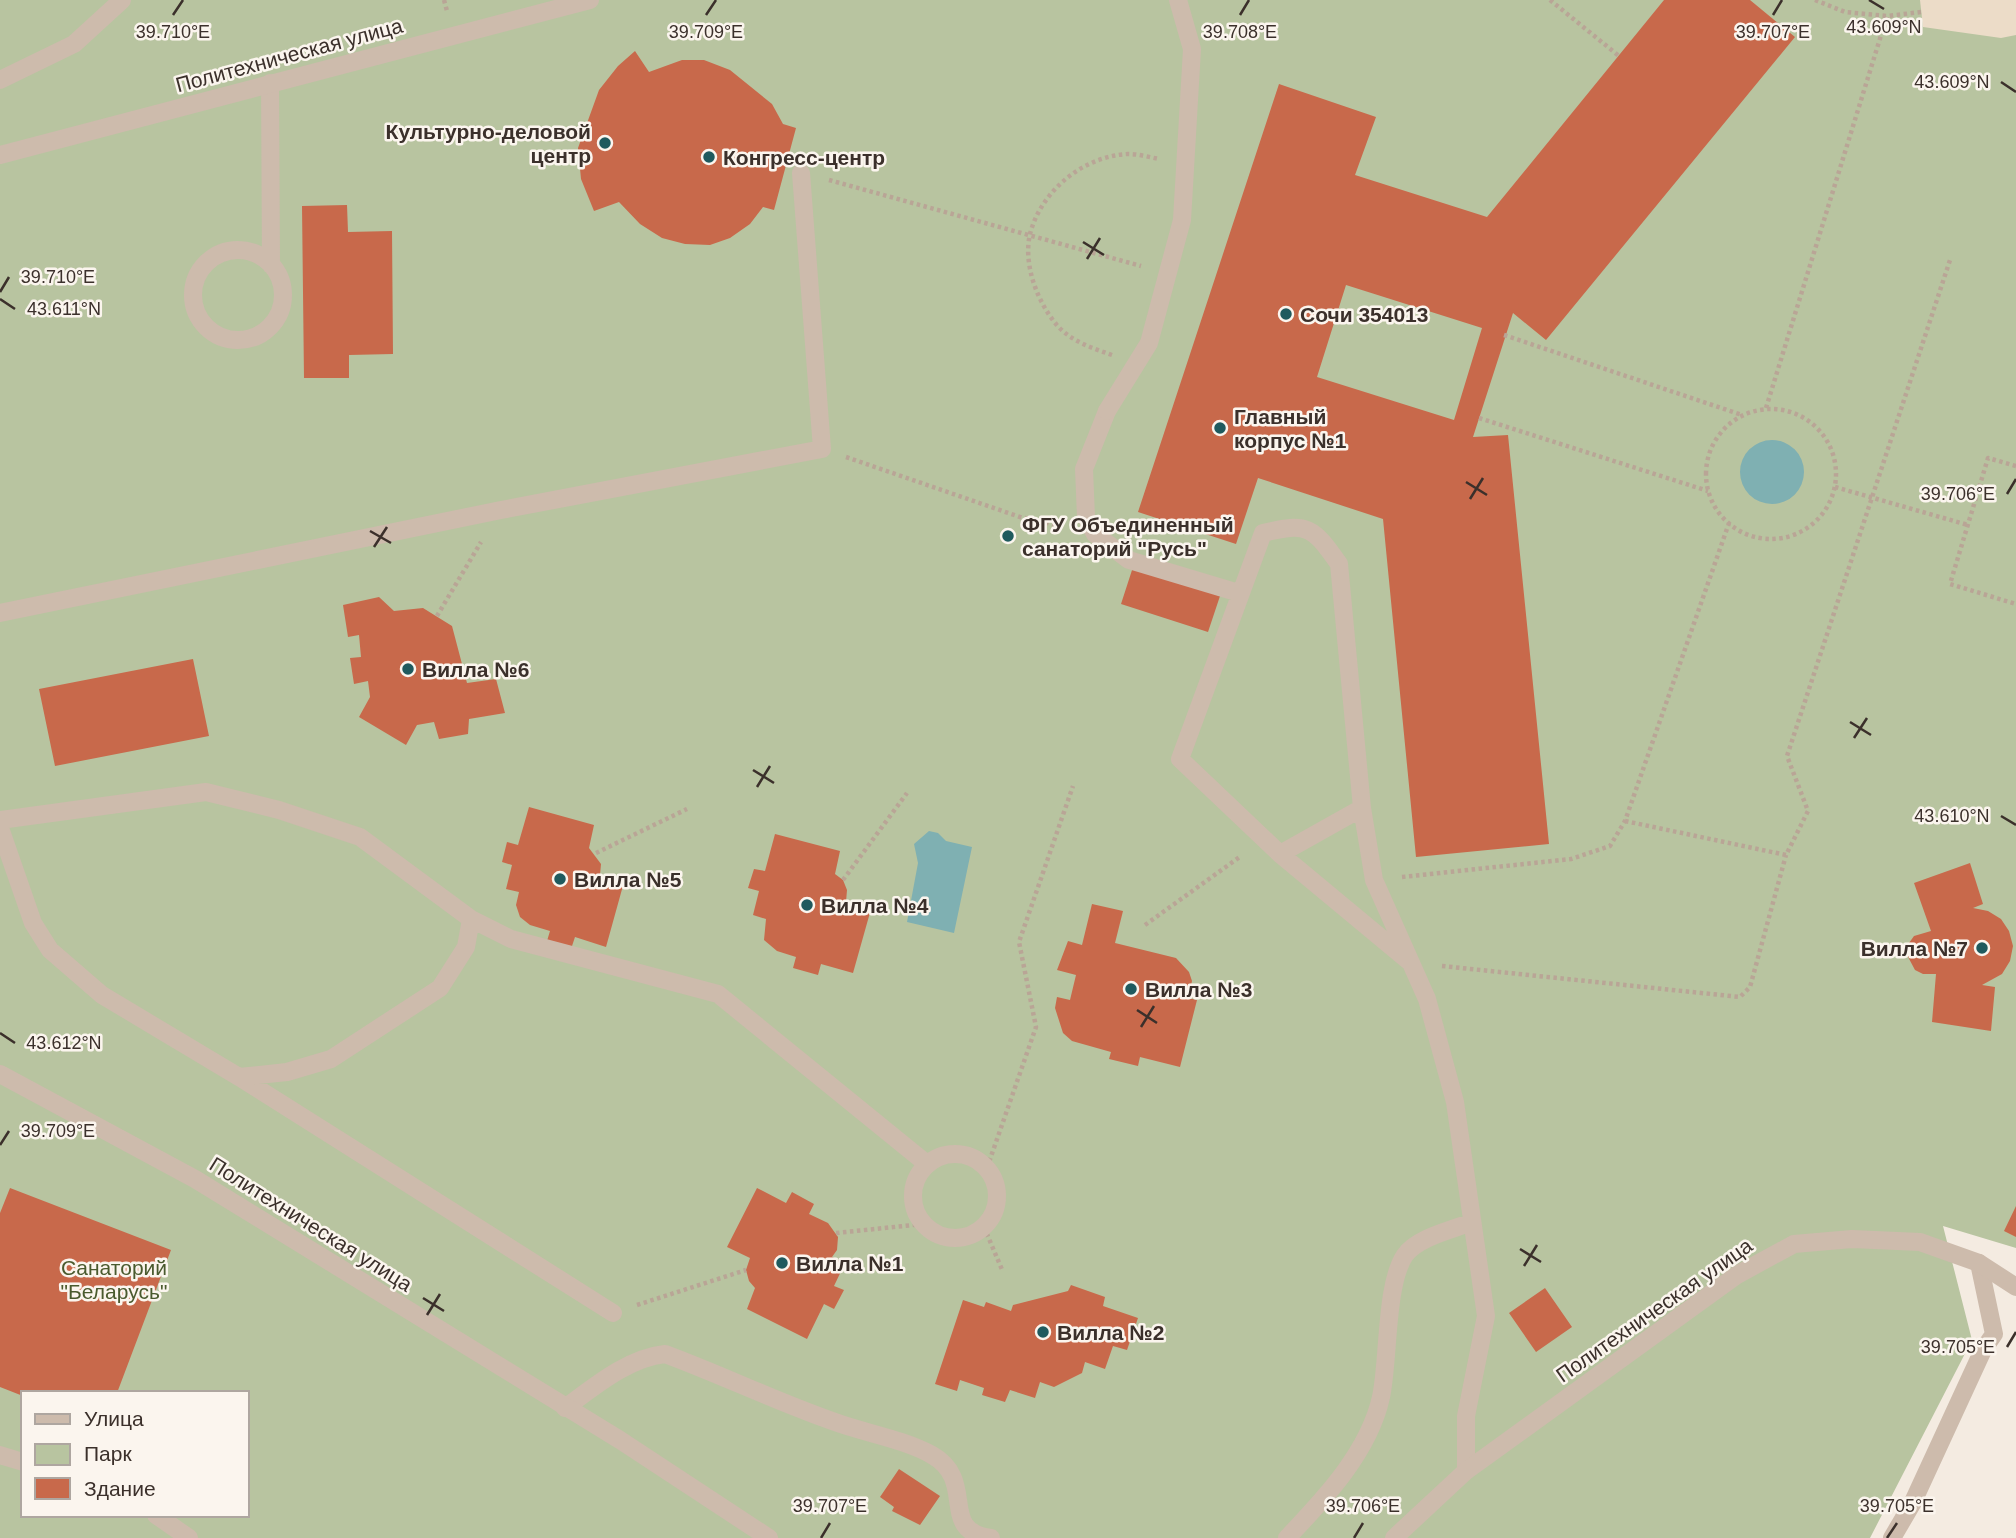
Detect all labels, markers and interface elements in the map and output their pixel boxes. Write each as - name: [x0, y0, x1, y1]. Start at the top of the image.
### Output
- street label: Политехническая улица: [173, 14, 405, 96]
- text: 43.609°N: [1846, 17, 1922, 37]
- text: 39.710°E: [136, 22, 210, 42]
- text: 39.709°E: [669, 22, 743, 42]
- text: 39.708°E: [1203, 22, 1277, 42]
- text: 39.707°E: [1736, 22, 1810, 42]
- text: 43.609°N: [1914, 72, 1990, 92]
- place label: Культурно-деловой центр: [386, 120, 591, 167]
- marker: Культурно-деловой центр: [597, 135, 613, 151]
- place label: Конгресс-центр: [723, 146, 885, 169]
- marker: Конгресс-центр: [701, 149, 717, 165]
- text: 39.710°E: [21, 267, 95, 287]
- text: 43.611°N: [27, 299, 101, 319]
- place label: Сочи 354013: [1300, 303, 1428, 326]
- marker: Сочи 354013: [1278, 306, 1294, 322]
- place label: Главный корпус №1: [1234, 405, 1347, 452]
- marker: Главный корпус №1: [1212, 420, 1228, 436]
- text: 39.706°E: [1921, 484, 1995, 504]
- place label: ФГУ Объединенный санаторий "Русь": [1022, 513, 1234, 560]
- marker: ФГУ Объединенный санаторий "Русь": [1000, 528, 1016, 544]
- place label: Вилла №6: [422, 658, 529, 681]
- marker: Вилла №6: [400, 661, 416, 677]
- text: 43.610°N: [1914, 806, 1990, 826]
- place label: Вилла №5: [574, 868, 682, 891]
- marker: Вилла №5: [552, 871, 568, 887]
- place label: Вилла №4: [821, 894, 929, 917]
- marker: Вилла №4: [799, 897, 815, 913]
- place label: Вилла №7: [1861, 937, 1968, 960]
- marker: Вилла №7: [1974, 940, 1990, 956]
- place label: Вилла №3: [1145, 978, 1252, 1001]
- marker: Вилла №3: [1123, 981, 1139, 997]
- text: 43.612°N: [26, 1033, 102, 1053]
- text: 39.709°E: [21, 1121, 95, 1141]
- street label: Политехническая улица: [206, 1152, 417, 1296]
- street label: Политехническая улица: [1552, 1233, 1757, 1387]
- place label: Вилла №1: [796, 1252, 904, 1275]
- marker: Вилла №1: [774, 1255, 790, 1271]
- park label: Санаторий "Беларусь": [61, 1256, 167, 1303]
- place label: Вилла №2: [1057, 1321, 1164, 1344]
- marker: Вилла №2: [1035, 1324, 1051, 1340]
- text: 39.705°E: [1921, 1337, 1995, 1357]
- legend: [21, 1391, 248, 1517]
- text: Улица: [84, 1407, 144, 1430]
- text: Парк: [84, 1442, 132, 1465]
- text: Здание: [84, 1477, 156, 1500]
- text: 39.707°E: [793, 1496, 867, 1516]
- text: 39.706°E: [1326, 1496, 1400, 1516]
- text: 39.705°E: [1860, 1496, 1934, 1516]

